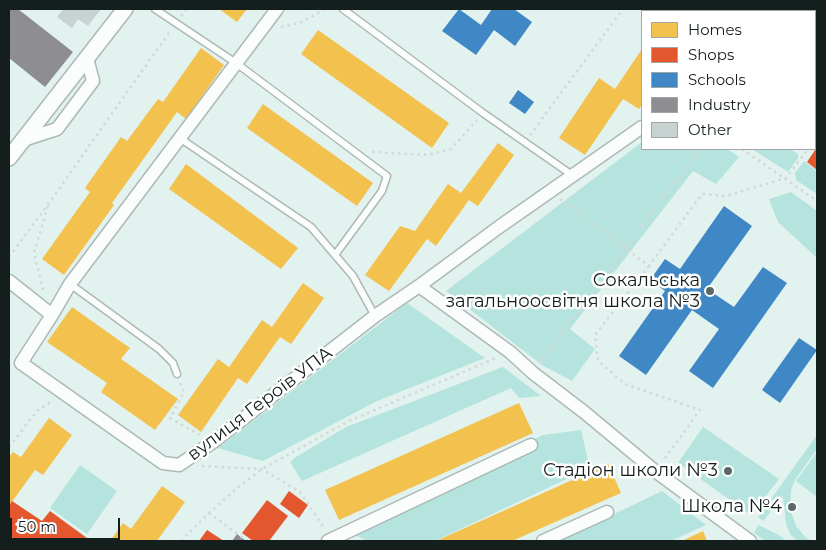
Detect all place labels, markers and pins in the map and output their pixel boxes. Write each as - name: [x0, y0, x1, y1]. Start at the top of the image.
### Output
- place label: Сокальська загальноосвітня школа №3: [445, 270, 700, 312]
- marker: Сокальська загальноосвітня школа №3: [704, 285, 716, 297]
- place label: Стадіон школи №3: [543, 460, 718, 482]
- marker: Стадіон школи №3: [722, 465, 734, 477]
- place label: Школа №4: [681, 496, 782, 518]
- marker: Школа №4: [786, 501, 798, 513]

